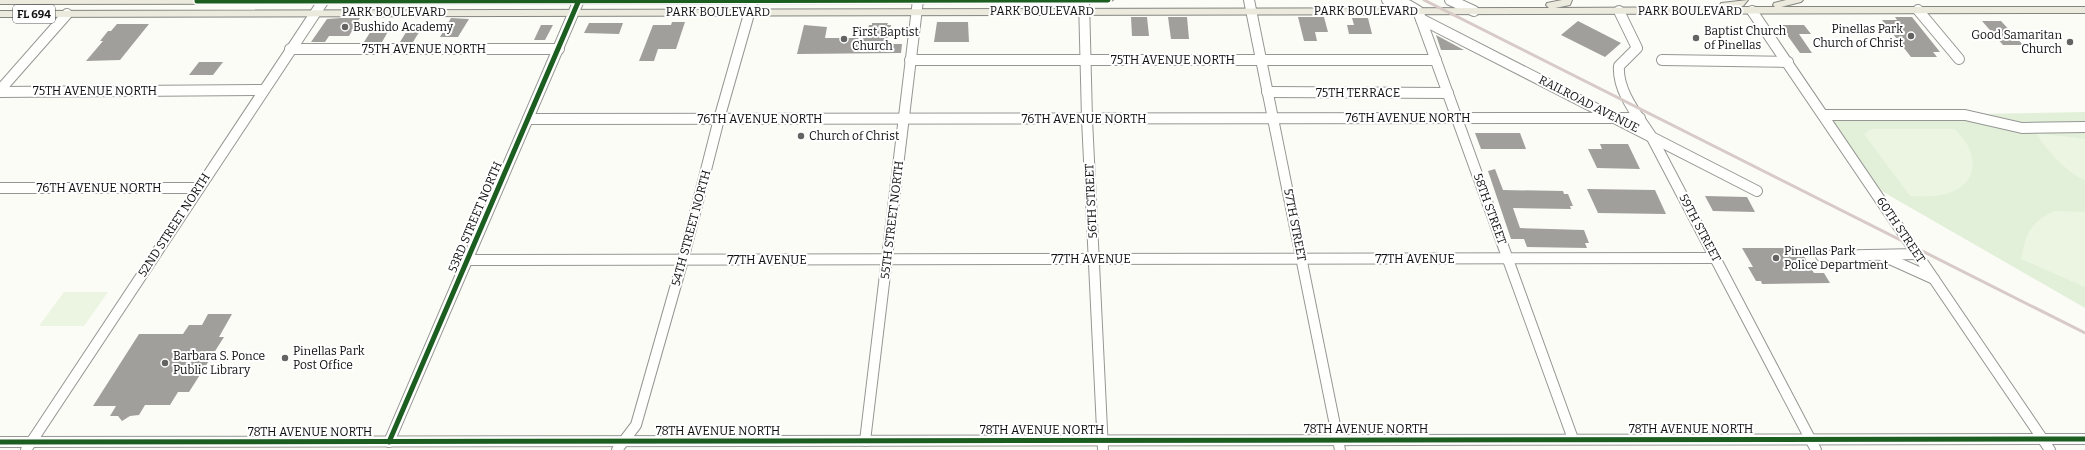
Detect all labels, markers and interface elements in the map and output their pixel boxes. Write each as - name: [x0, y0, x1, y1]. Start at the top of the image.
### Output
- street label: PARK BOULEVARD: [990, 4, 1094, 18]
- street label: PARK BOULEVARD: [1314, 4, 1418, 18]
- street label: PARK BOULEVARD: [1638, 4, 1742, 18]
- road number: FL 694: [13, 5, 55, 23]
- street label: PARK BOULEVARD: [342, 5, 446, 19]
- street label: PARK BOULEVARD: [666, 5, 770, 19]
- place label: Bushido Academy: [353, 20, 454, 34]
- marker: Bushido Academy: [340, 22, 350, 32]
- place label: Pinellas Park Church of Christ: [1813, 22, 1904, 50]
- place label: Baptist Church of Pinellas: [1704, 24, 1787, 52]
- place label: First Baptist Church: [852, 25, 920, 53]
- place label: Good Samaritan Church: [1971, 28, 2063, 56]
- marker: Pinellas Park Church of Christ: [1906, 31, 1916, 41]
- marker: Baptist Church of Pinellas: [1691, 33, 1701, 43]
- marker: First Baptist Church: [839, 34, 849, 44]
- marker: Good Samaritan Church: [2065, 37, 2075, 47]
- street label: 75TH AVENUE NORTH: [362, 42, 486, 56]
- street label: 75TH AVENUE NORTH: [1111, 53, 1235, 67]
- street label: RAILROAD AVENUE: [1536, 73, 1642, 135]
- street label: 75TH AVENUE NORTH: [33, 84, 157, 98]
- street label: 75TH TERRACE: [1316, 86, 1400, 100]
- street label: 76TH AVENUE NORTH: [1346, 111, 1471, 125]
- street label: 76TH AVENUE NORTH: [698, 112, 823, 126]
- street label: 76TH AVENUE NORTH: [1022, 112, 1147, 126]
- place label: Church of Christ: [809, 129, 900, 143]
- marker: Church of Christ: [796, 131, 806, 141]
- street label: 53RD STREET NORTH: [445, 159, 505, 275]
- street label: 55TH STREET NORTH: [878, 160, 906, 280]
- street label: 56TH STREET: [1082, 163, 1100, 239]
- street label: 54TH STREET NORTH: [669, 168, 713, 288]
- street label: 52ND STREET NORTH: [135, 171, 213, 279]
- street label: 58TH STREET: [1471, 172, 1509, 246]
- street label: 76TH AVENUE NORTH: [37, 181, 162, 195]
- street label: 57TH STREET: [1281, 187, 1309, 263]
- street label: 59TH STREET: [1676, 192, 1724, 264]
- street label: 60TH STREET: [1874, 194, 1928, 266]
- place label: Pinellas Park Police Department: [1784, 244, 1889, 272]
- street label: 77TH AVENUE: [1051, 252, 1131, 266]
- street label: 77TH AVENUE: [1375, 252, 1455, 266]
- street label: 77TH AVENUE: [727, 253, 807, 267]
- marker: Pinellas Park Police Department: [1771, 253, 1781, 263]
- place label: Pinellas Park Post Office: [293, 344, 365, 372]
- place label: Barbara S. Ponce Public Library: [173, 349, 265, 377]
- marker: Pinellas Park Post Office: [280, 353, 290, 363]
- marker: Barbara S. Ponce Public Library: [160, 358, 170, 368]
- street label: 78TH AVENUE NORTH: [1304, 422, 1428, 436]
- street label: 78TH AVENUE NORTH: [1629, 422, 1753, 436]
- street label: 78TH AVENUE NORTH: [980, 423, 1104, 437]
- street label: 78TH AVENUE NORTH: [656, 424, 780, 438]
- street label: 78TH AVENUE NORTH: [248, 425, 372, 439]

